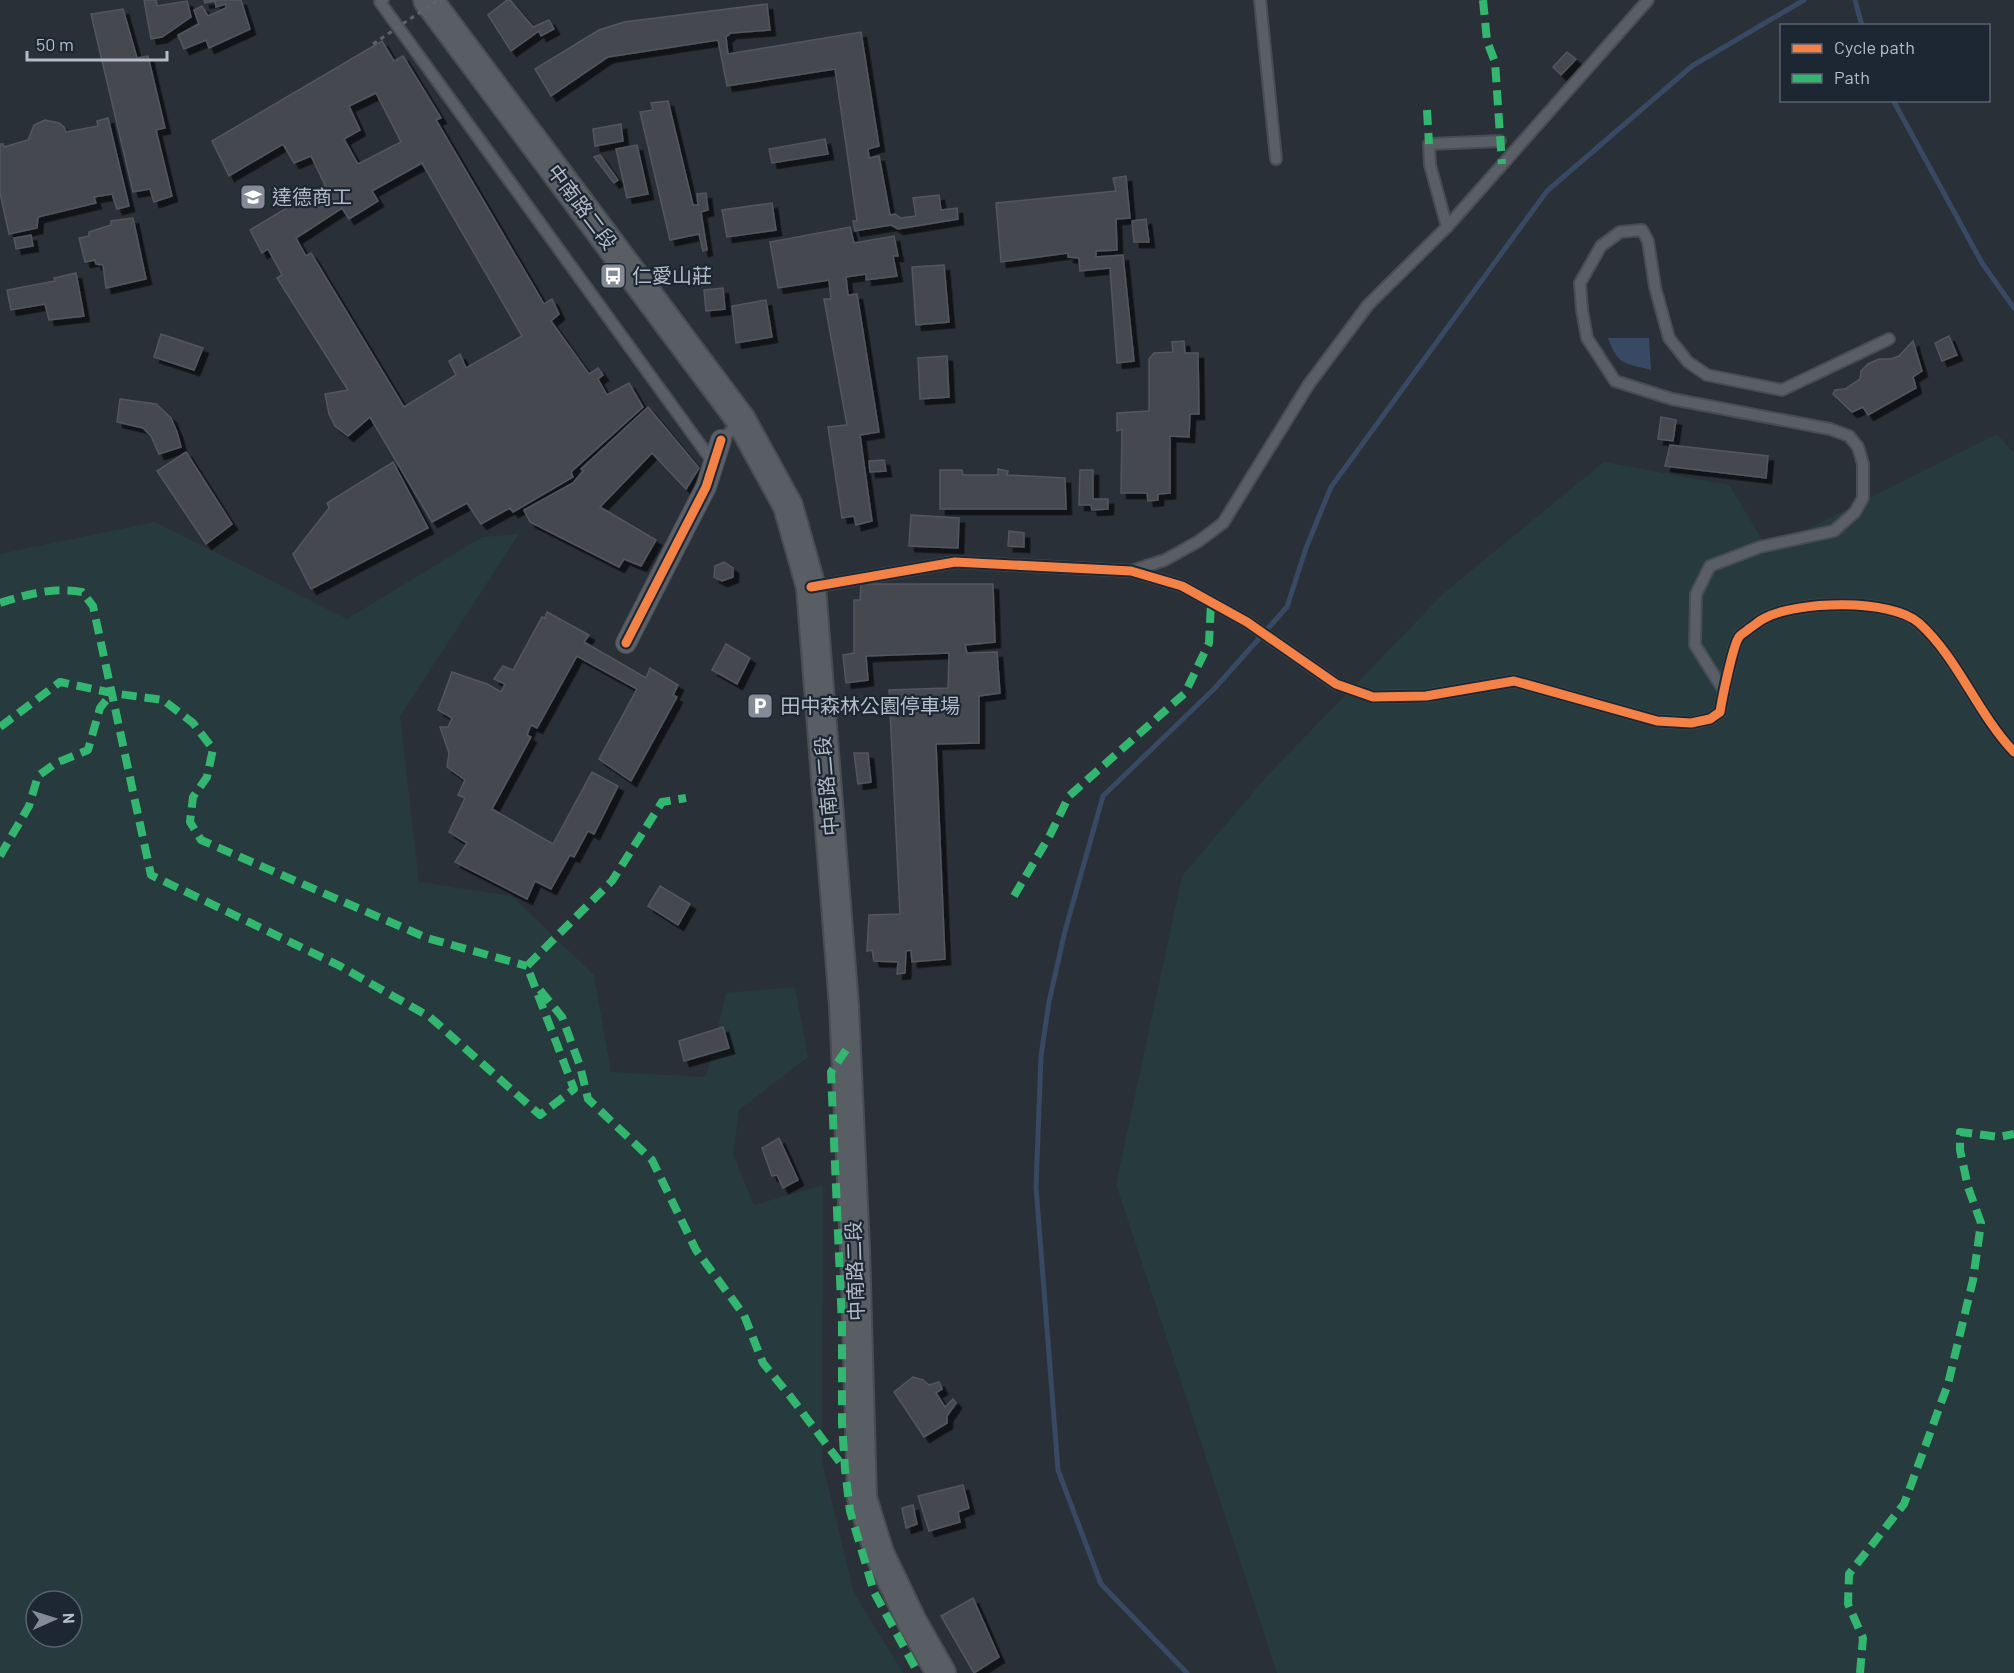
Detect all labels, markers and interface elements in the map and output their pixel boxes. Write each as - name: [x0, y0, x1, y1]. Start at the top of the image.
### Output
- scale bar: [27, 24, 166, 62]
- legend: [1780, 24, 1990, 102]
- text: 50 m: [36, 33, 74, 55]
- text: Cycle path: [1834, 36, 1915, 58]
- text: Path: [1834, 66, 1870, 88]
- street label: 中南路二段: [543, 159, 622, 254]
- school or university icon: 達德商工: [238, 182, 268, 212]
- place label: 達德商工: [272, 184, 352, 208]
- bus stop icon: 仁愛山莊: [598, 261, 628, 291]
- place label: 仁愛山莊: [632, 263, 712, 287]
- parking icon: 田中森林公園停車場: [745, 691, 775, 721]
- place label: 田中森林公園停車場: [780, 693, 960, 717]
- street label: 中南路二段: [810, 735, 842, 837]
- street label: 中南路二段: [840, 1221, 868, 1321]
- north arrow: [24, 1589, 84, 1649]
- text: N: [60, 1612, 79, 1624]

